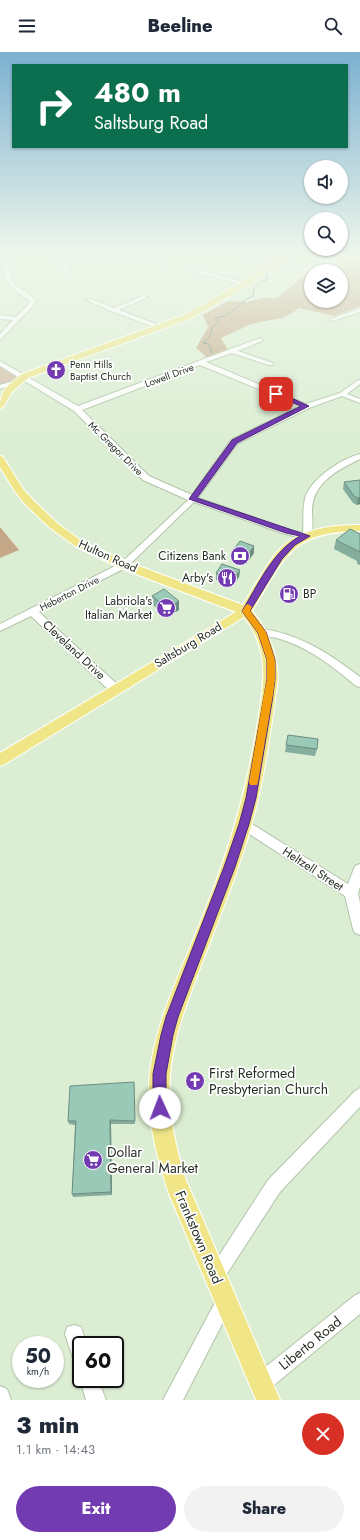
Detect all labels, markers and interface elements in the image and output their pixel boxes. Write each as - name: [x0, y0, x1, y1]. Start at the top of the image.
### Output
- text: Beeline: [147, 13, 213, 39]
- icon: menu: [16, 15, 38, 37]
- icon: search: [322, 15, 344, 37]
- text: 480 m: [94, 72, 181, 113]
- icon: right: [28, 80, 80, 132]
- text: Saltsburg Road: [94, 110, 208, 136]
- map controls: [304, 160, 348, 308]
- button: sound: [304, 160, 348, 204]
- button: search: [304, 212, 348, 256]
- button: layers: [304, 264, 348, 308]
- place label: Penn Hills Baptist Church: [70, 357, 131, 384]
- church icon: Penn Hills Baptist Church: [45, 359, 67, 381]
- street label: Lowell Drive: [142, 360, 196, 391]
- pin: [259, 377, 293, 411]
- icon: arrive: [265, 383, 287, 405]
- street label: Mc Gregor Drive: [85, 418, 146, 479]
- street label: Hulton Road: [76, 535, 140, 577]
- bank icon: Citizens Bank: [229, 545, 251, 567]
- place label: Citizens Bank: [158, 547, 227, 565]
- restaurant icon: Arby's: [216, 567, 238, 589]
- place label: Arby's: [182, 569, 213, 587]
- street label: Heberton Drive: [37, 572, 102, 615]
- fuel station icon: BP: [278, 583, 300, 605]
- place label: BP: [303, 585, 317, 603]
- place label: Labriola's Italian Market: [85, 592, 152, 624]
- supermarket icon: Labriola's Italian Market: [155, 597, 177, 619]
- street label: Cleveland Drive: [39, 616, 109, 684]
- street label: Saltsburg Road: [151, 618, 225, 672]
- street label: Heltzell Street: [279, 842, 347, 896]
- place label: First Reformed Presbyterian Church: [209, 1063, 328, 1099]
- church icon: First Reformed Presbyterian Church: [184, 1070, 206, 1092]
- position arrow: [139, 1087, 181, 1129]
- place label: Dollar General Market: [107, 1142, 199, 1178]
- supermarket icon: Dollar General Market: [82, 1149, 104, 1171]
- street label: Frankstown Road: [170, 1187, 228, 1287]
- street label: Liberto Road: [274, 1312, 346, 1374]
- speed limit sign: 60: [72, 1336, 124, 1388]
- text: 50: [25, 1342, 51, 1371]
- text: km/h: [27, 1364, 49, 1379]
- text: 3 min: [16, 1407, 80, 1442]
- button: close: [302, 1413, 344, 1455]
- text: 1.1 km · 14:43: [16, 1440, 95, 1459]
- button: Exit: [16, 1486, 176, 1532]
- button: Share: [184, 1486, 344, 1532]

